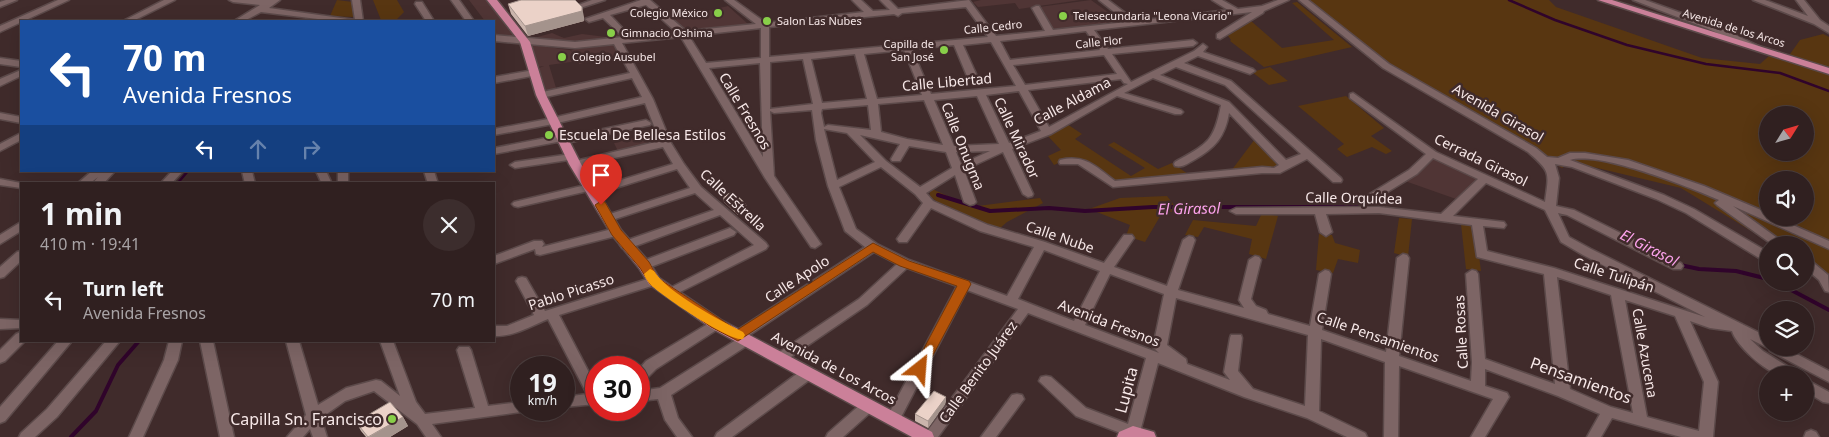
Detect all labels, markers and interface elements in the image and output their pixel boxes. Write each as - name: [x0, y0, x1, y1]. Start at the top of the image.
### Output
- place label: Colegio México: [630, 5, 708, 20]
- street label: Avenida de los Arcos: [1681, 5, 1787, 50]
- marker: Colegio México: [712, 7, 724, 19]
- place label: Telesecundaria "Leona Vicario": [1073, 8, 1232, 23]
- marker: Telesecundaria "Leona Vicario": [1057, 10, 1069, 22]
- place label: Salon Las Nubes: [777, 13, 862, 28]
- marker: Salon Las Nubes: [761, 15, 773, 27]
- street label: Calle Cedro: [963, 16, 1023, 37]
- place label: Gimnacio Oshima: [621, 25, 713, 40]
- marker: Gimnacio Oshima: [605, 27, 617, 39]
- street label: Calle Flor: [1074, 32, 1124, 51]
- text: 70 m: [123, 34, 206, 81]
- place label: Capilla de San José: [884, 36, 934, 64]
- icon: left: [40, 40, 105, 105]
- marker: Capilla de San José: [938, 44, 950, 56]
- place label: Colegio Ausubel: [572, 49, 655, 64]
- marker: Colegio Ausubel: [556, 51, 568, 63]
- street label: Calle Libertad: [901, 68, 993, 95]
- street label: Calle Fresnos: [715, 69, 776, 153]
- street label: Calle Aldama: [1030, 72, 1114, 129]
- text: Avenida Fresnos: [123, 79, 292, 109]
- street label: Avenida Girasol: [1449, 79, 1547, 146]
- street label: Calle Mirador: [990, 94, 1045, 182]
- street label: Calle Onugma: [937, 99, 990, 193]
- north arrow: [1759, 106, 1814, 161]
- map controls: [1759, 106, 1814, 421]
- place label: Escuela De Bellesa Estilos: [559, 125, 726, 144]
- marker: Escuela De Bellesa Estilos: [543, 129, 555, 141]
- street label: Cerrada Girasol: [1431, 129, 1531, 190]
- icon: left: [191, 135, 219, 163]
- icon: ahead: [244, 135, 272, 163]
- icon: right: [297, 135, 325, 163]
- pin: [580, 154, 622, 205]
- icon: arrive: [587, 161, 615, 189]
- street label: Calle Estrella: [696, 164, 770, 235]
- button: sound: [1759, 171, 1814, 226]
- street label: Calle Orquídea: [1305, 187, 1403, 208]
- text: 1 min: [40, 193, 123, 234]
- water label: El Girasol: [1158, 197, 1222, 219]
- button: close: [423, 199, 475, 251]
- street label: Calle Nube: [1023, 216, 1097, 257]
- water label: El Girasol: [1617, 224, 1683, 271]
- text: 410 m · 19:41: [40, 233, 140, 255]
- button: search: [1759, 236, 1814, 291]
- street label: Calle Apolo: [761, 251, 833, 307]
- street label: Calle Tulipán: [1571, 253, 1657, 296]
- street label: Pablo Picasso: [525, 269, 616, 314]
- text: Turn left: [83, 276, 164, 302]
- icon: left: [40, 286, 68, 314]
- text: 70 m: [431, 287, 475, 313]
- street label: Avenida Fresnos: [1056, 294, 1163, 351]
- street label: Calle Rosas: [1449, 294, 1472, 369]
- button: layers: [1759, 301, 1814, 356]
- text: Avenida Fresnos: [83, 302, 206, 324]
- street label: Calle Pensamientos: [1314, 307, 1442, 367]
- street label: Calle Azucena: [1628, 307, 1663, 399]
- street label: Calle Benito Juárez: [934, 316, 1021, 427]
- street label: Avenida de Los Arcos: [768, 327, 900, 409]
- position arrow: [893, 342, 945, 394]
- street label: Pensamientos: [1527, 351, 1635, 409]
- speed limit sign: 30: [585, 356, 650, 421]
- street label: Lupita: [1109, 364, 1143, 416]
- text: 19: [528, 365, 557, 399]
- button: +: [1759, 366, 1814, 421]
- text: km/h: [528, 392, 557, 409]
- place label: Capilla Sn. Francisco: [230, 408, 382, 430]
- marker: Capilla Sn. Francisco: [386, 413, 398, 425]

